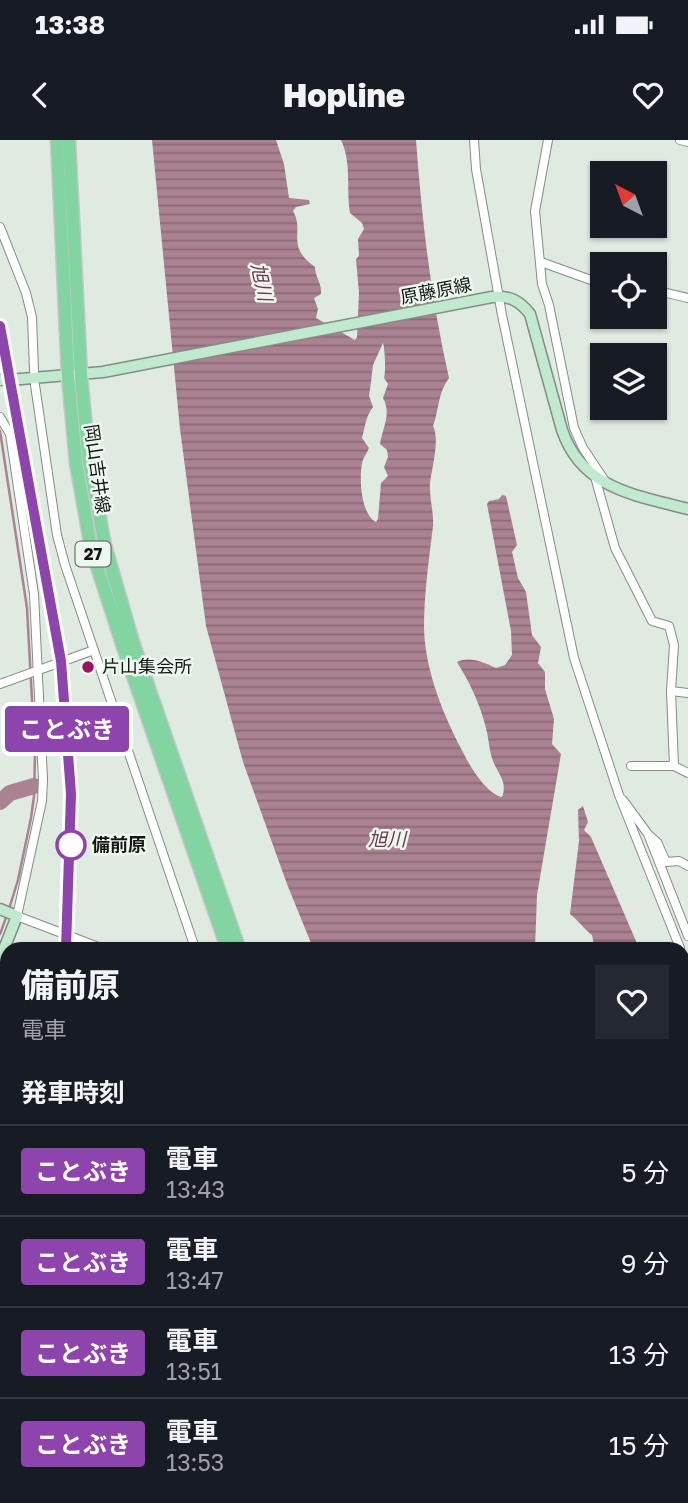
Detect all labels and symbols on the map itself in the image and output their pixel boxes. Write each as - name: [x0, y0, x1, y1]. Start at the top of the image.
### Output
- north arrow: [590, 161, 667, 238]
- water label: 旭川: [247, 261, 278, 305]
- street label: 原藤原線: [398, 272, 473, 308]
- street label: 岡山吉井線: [81, 423, 115, 515]
- road number: 27: [76, 542, 110, 566]
- place label: 片山集会所: [102, 655, 192, 677]
- marker: 片山集会所: [80, 659, 96, 675]
- line badge: ことぶき: [18, 706, 116, 752]
- water label: 旭川: [368, 827, 408, 850]
- marker: 備前原: [56, 830, 86, 860]
- place label: 備前原: [92, 833, 146, 855]

